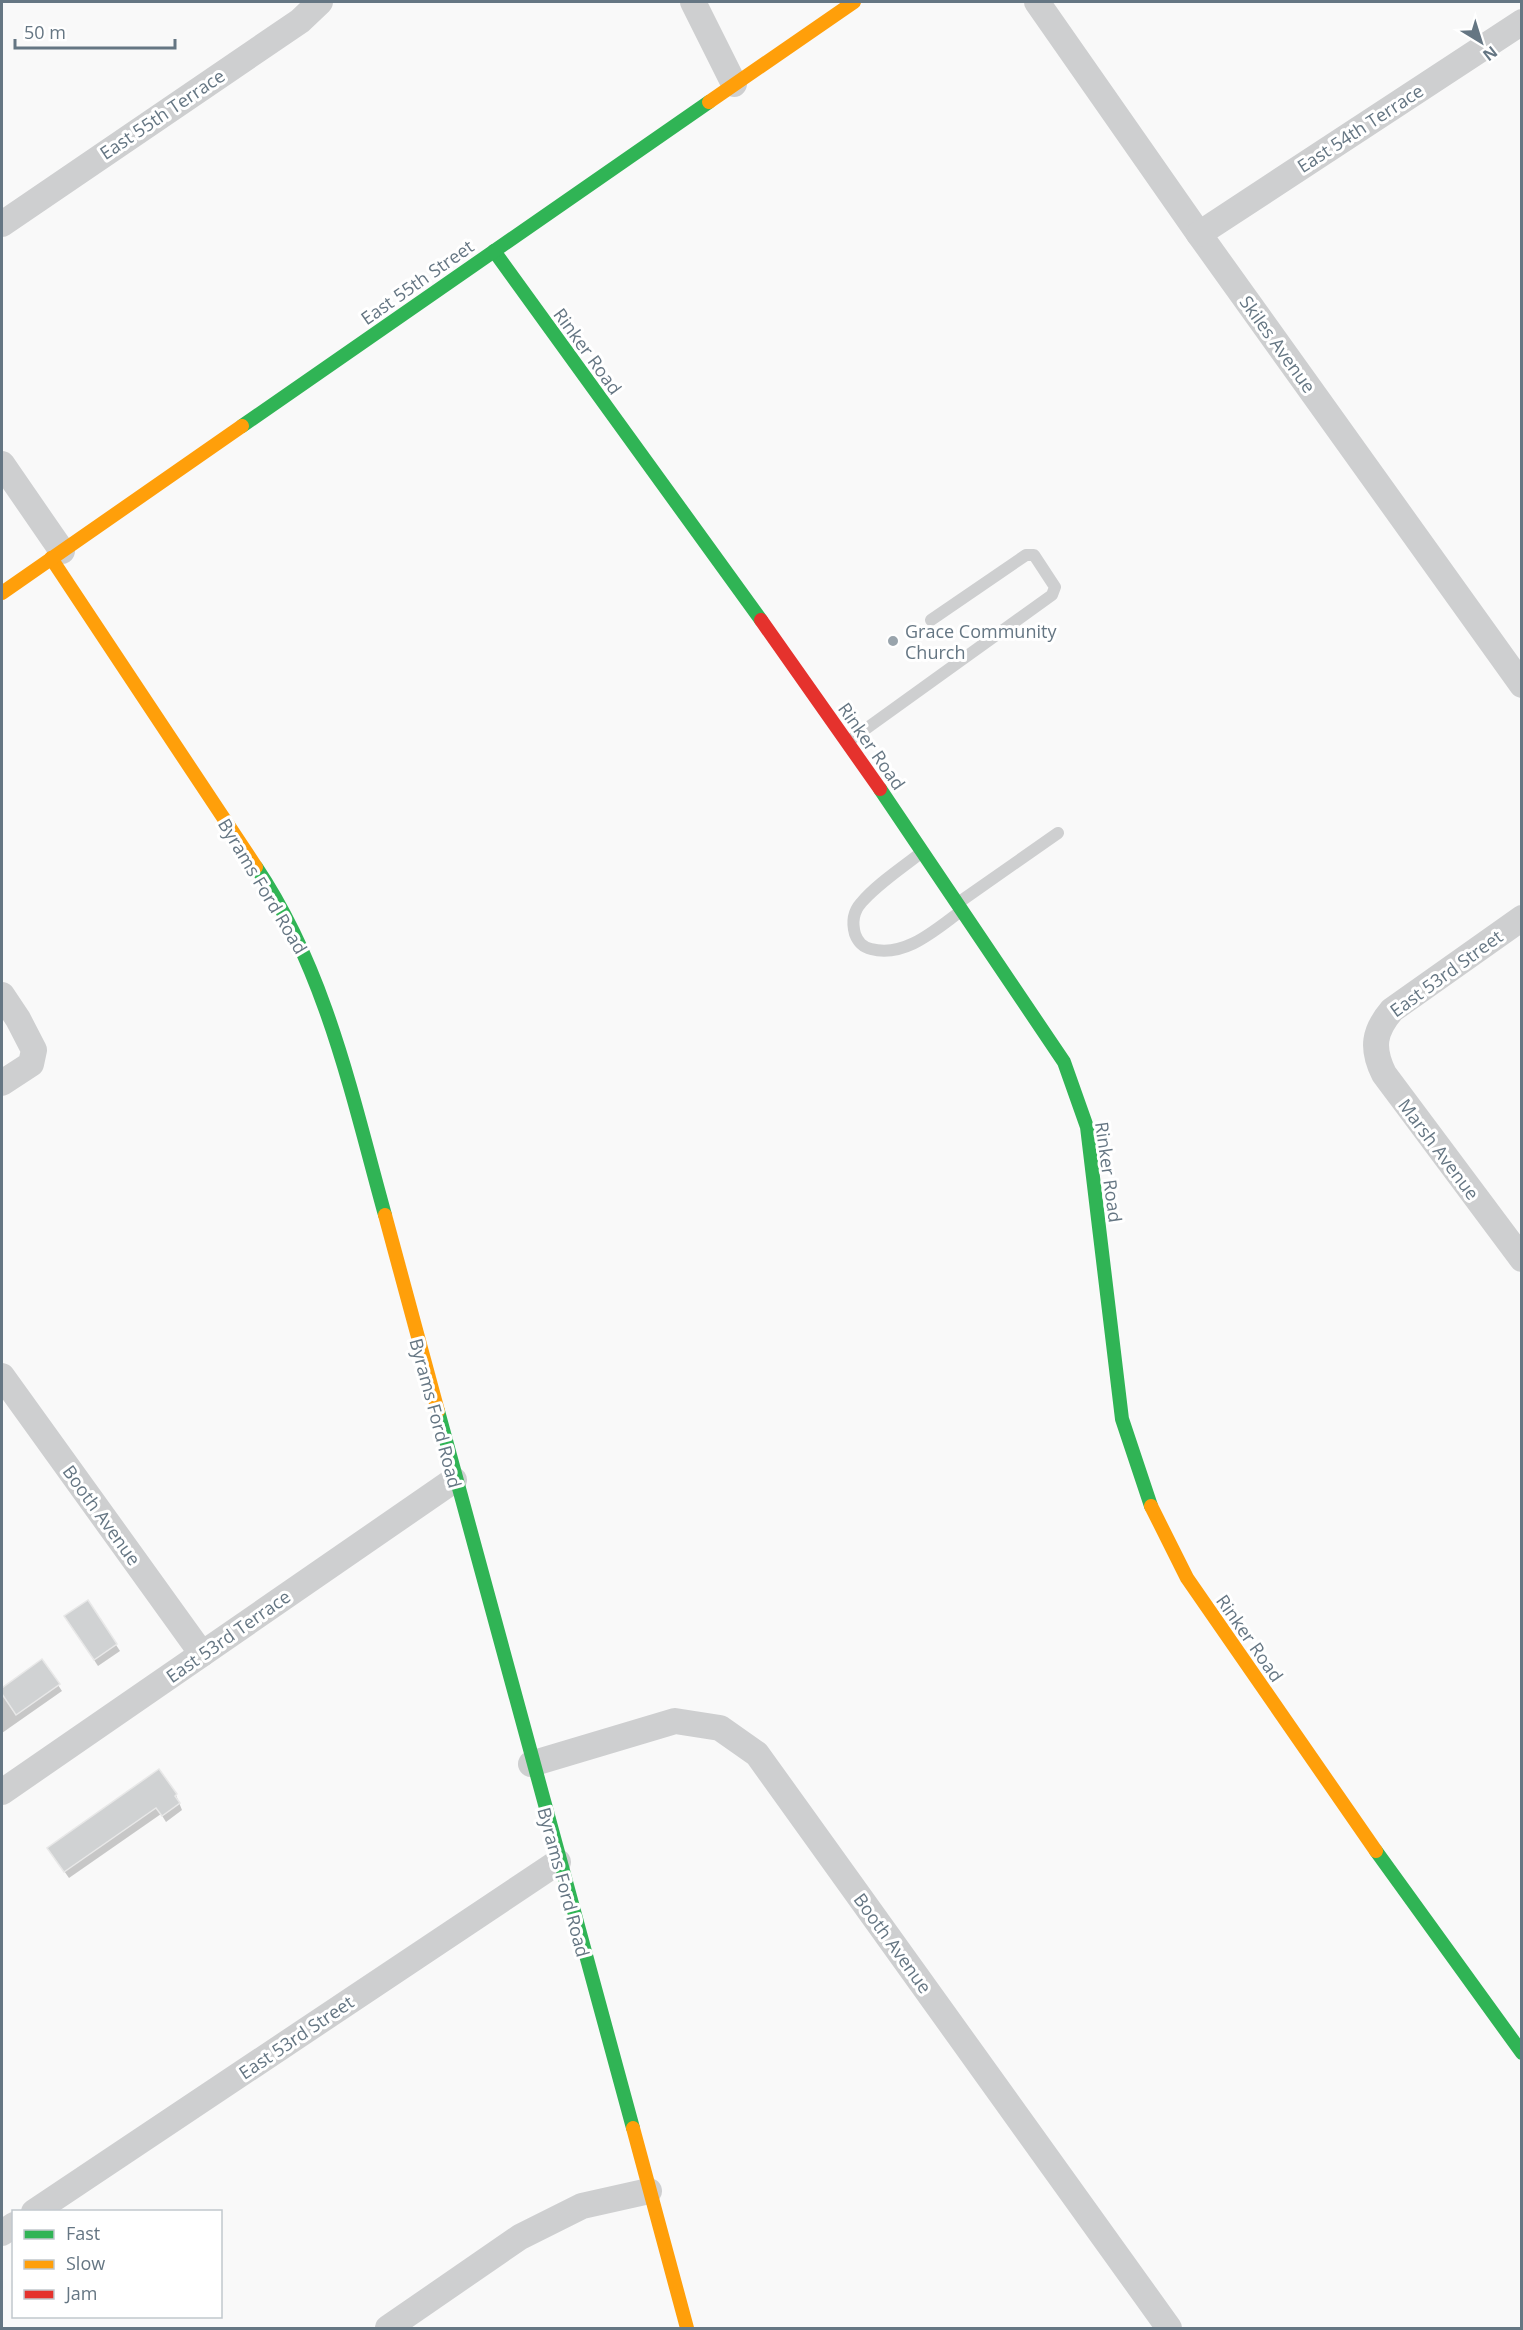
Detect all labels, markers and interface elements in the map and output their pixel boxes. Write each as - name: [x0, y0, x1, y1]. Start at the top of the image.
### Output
- scale bar: [15, 12, 176, 50]
- north arrow: [1451, 12, 1511, 72]
- text: 50 m: [24, 20, 66, 44]
- text: N: [1478, 41, 1502, 66]
- street label: East 55th Terrace: [95, 63, 229, 165]
- street label: East 54th Terrace: [1292, 78, 1428, 178]
- street label: East 55th Street: [356, 234, 478, 330]
- street label: Skiles Avenue: [1235, 291, 1321, 397]
- street label: Rinker Road: [549, 303, 627, 399]
- place label: Grace Community Church: [905, 619, 1057, 664]
- marker: Grace Community Church: [886, 634, 900, 648]
- street label: Rinker Road: [833, 698, 911, 794]
- street label: Byrams Ford Road: [213, 814, 313, 958]
- street label: East 53rd Street: [1385, 924, 1507, 1022]
- street label: Marsh Avenue: [1393, 1094, 1485, 1204]
- street label: Rinker Road: [1090, 1120, 1128, 1224]
- street label: Byrams Ford Road: [404, 1335, 468, 1491]
- street label: Booth Avenue: [58, 1460, 146, 1570]
- street label: East 53rd Terrace: [161, 1584, 295, 1688]
- street label: Rinker Road: [1211, 1590, 1289, 1686]
- street label: Byrams Ford Road: [532, 1804, 596, 1960]
- street label: Booth Avenue: [849, 1888, 937, 1998]
- street label: East 53rd Street: [234, 1990, 358, 2084]
- legend: [12, 2210, 222, 2318]
- text: Fast: [66, 2221, 100, 2245]
- text: Slow: [66, 2251, 105, 2275]
- text: Jam: [64, 2281, 98, 2305]

